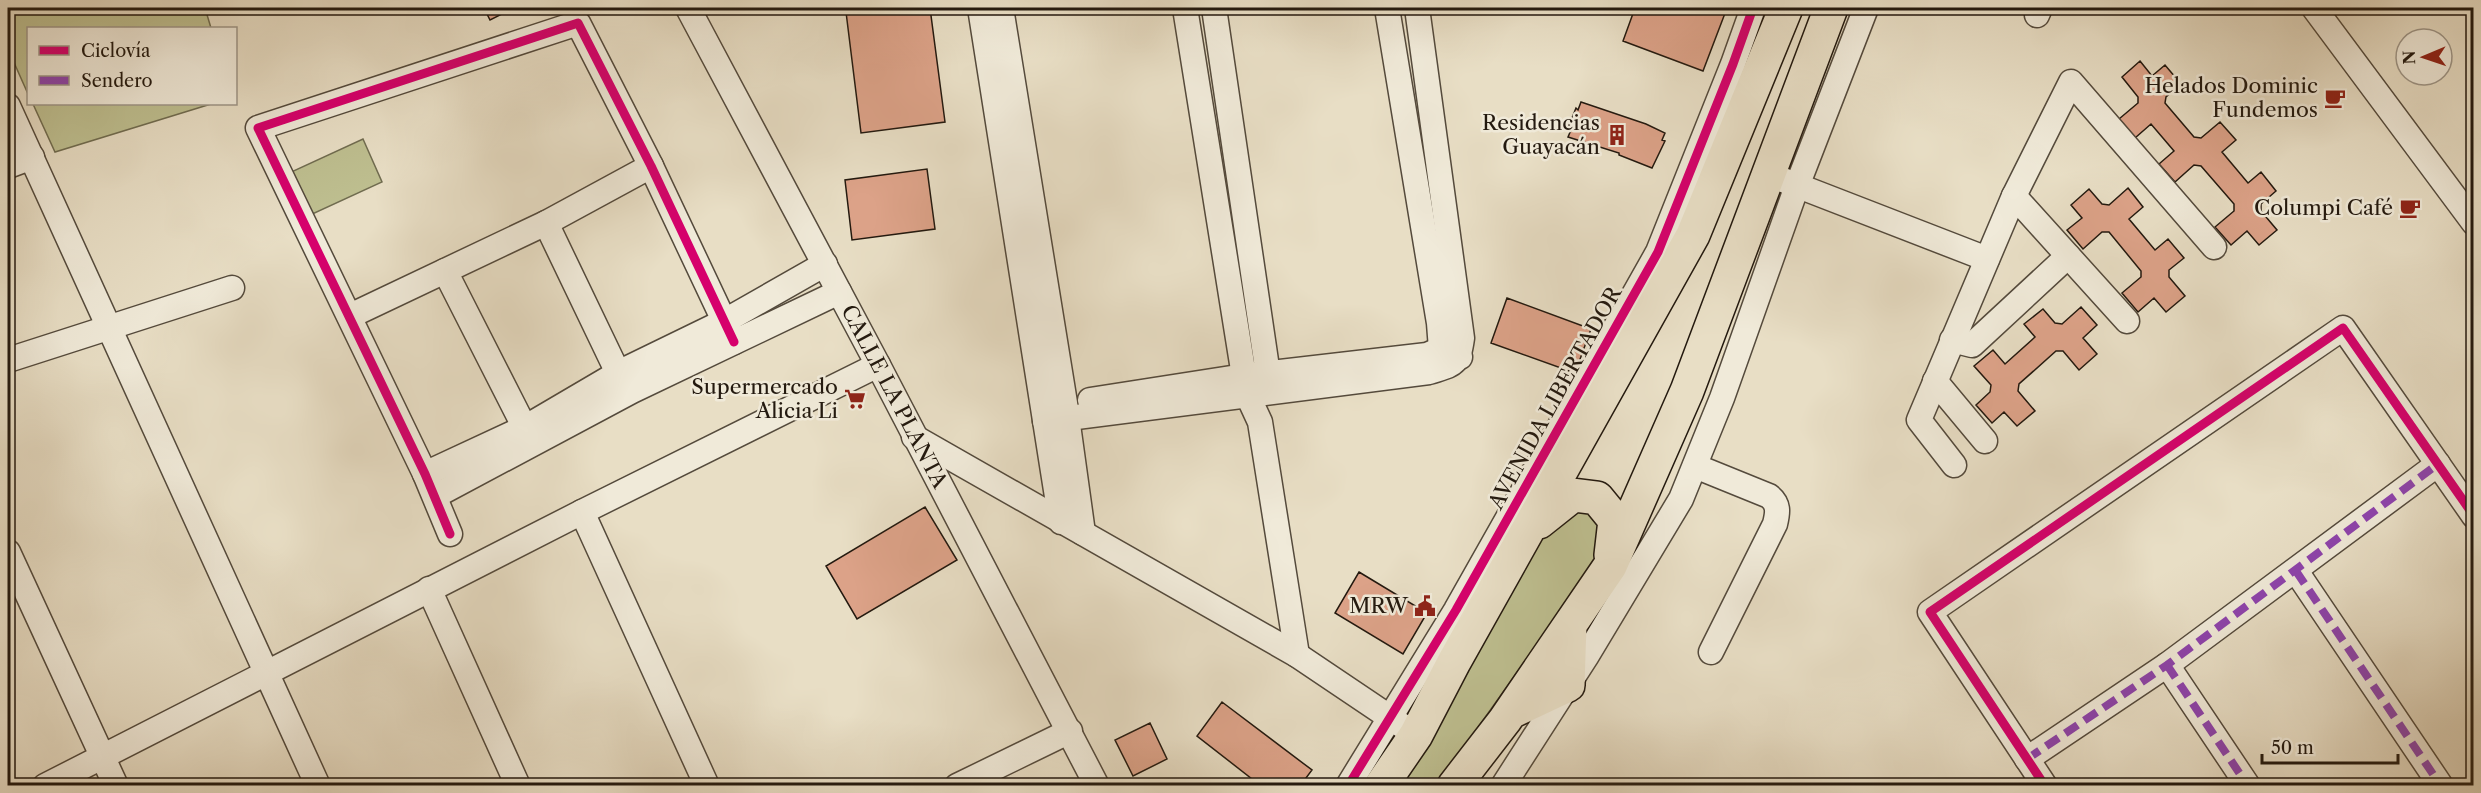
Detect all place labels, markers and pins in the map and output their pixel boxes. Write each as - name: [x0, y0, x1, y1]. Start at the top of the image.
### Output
- place label: Helados Dominic Fundemos: [2145, 73, 2318, 122]
- cafe icon: Helados Dominic Fundemos: [2323, 86, 2347, 110]
- place label: Residencias Guayacán: [1482, 110, 1600, 159]
- building icon: Residencias Guayacán: [1605, 123, 1629, 147]
- place label: Columpi Café: [2254, 195, 2393, 220]
- cafe icon: Columpi Café: [2398, 196, 2422, 220]
- place label: Supermercado Alicia Li: [691, 374, 838, 423]
- supermarket icon: Supermercado Alicia Li: [843, 387, 867, 411]
- place label: MRW: [1349, 593, 1409, 618]
- public building icon: MRW: [1413, 594, 1437, 618]

